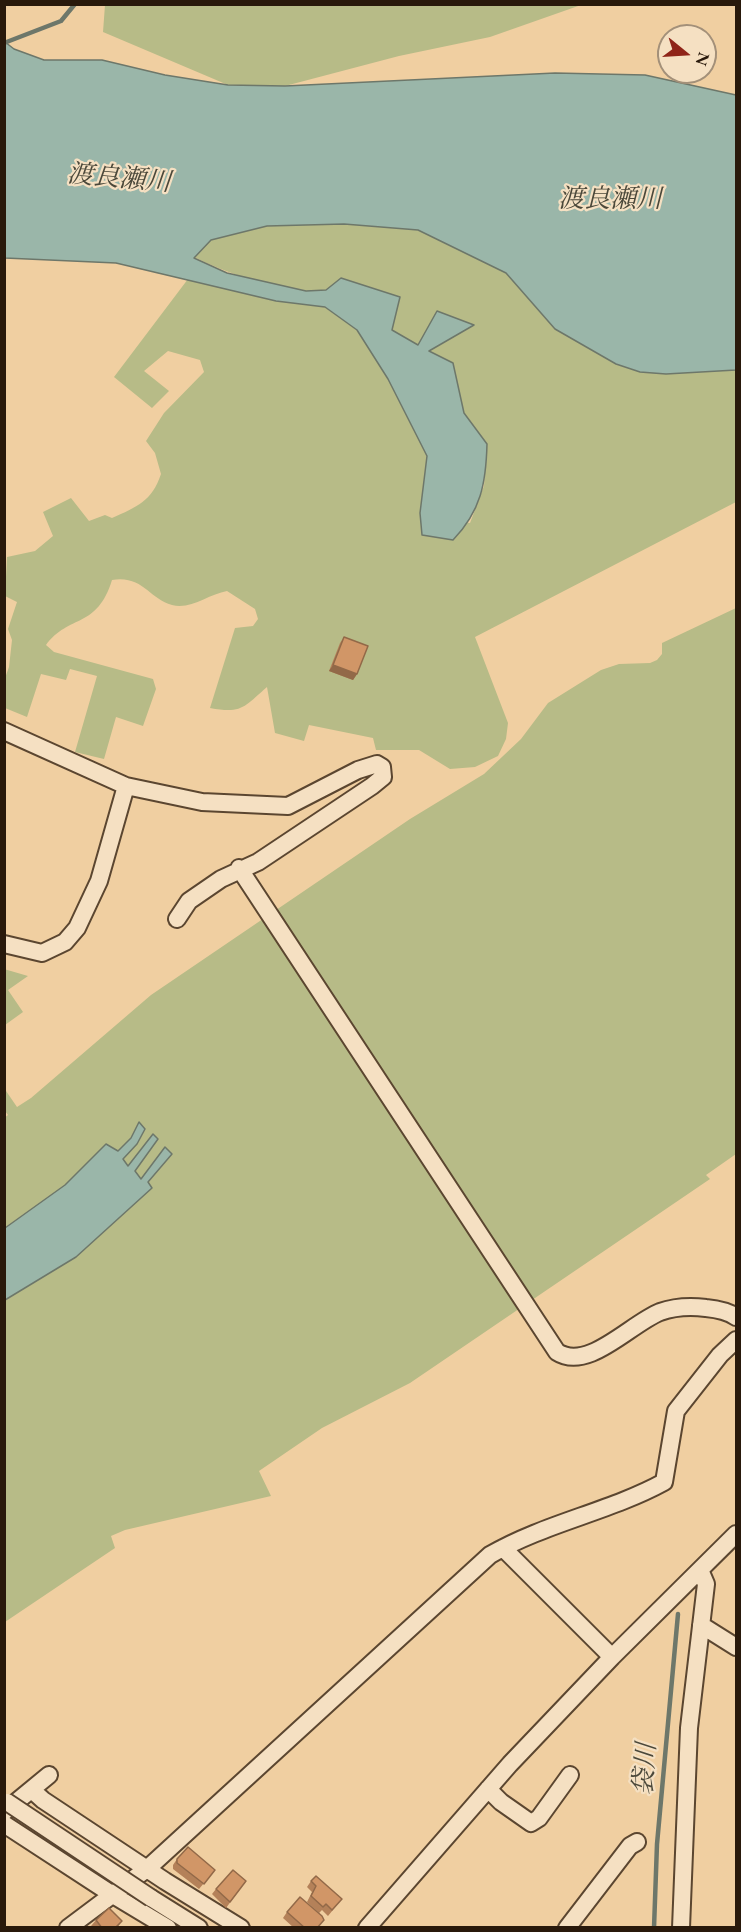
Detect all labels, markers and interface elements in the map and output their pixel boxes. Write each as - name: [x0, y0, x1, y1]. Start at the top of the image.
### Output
- north arrow: [657, 24, 717, 84]
- text: N: [691, 50, 715, 68]
- water label: 渡良瀬川: [66, 159, 172, 199]
- water label: 渡良瀬川: [558, 184, 662, 216]
- water label: 袋川: [629, 1742, 663, 1796]

